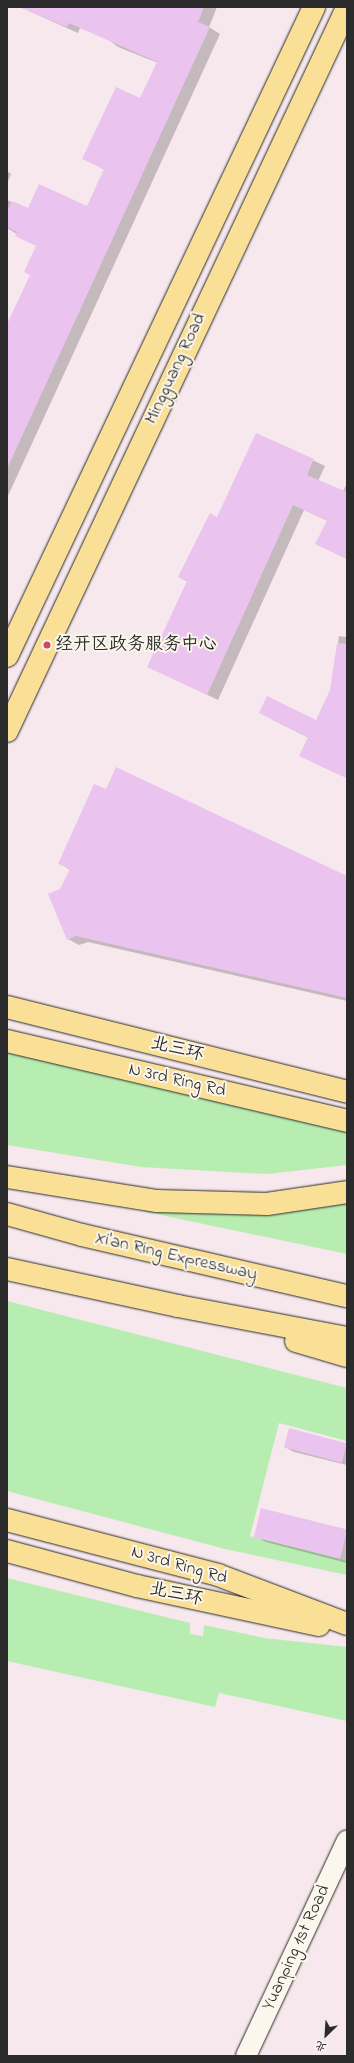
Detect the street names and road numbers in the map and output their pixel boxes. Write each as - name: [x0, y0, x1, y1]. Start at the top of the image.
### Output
- street label: Mingguang Road: [141, 310, 211, 428]
- street label: 北三环: [148, 1033, 206, 1067]
- street label: N 3rd Ring Rd: [126, 1059, 228, 1103]
- street label: Xi'an Ring Expressway: [93, 1228, 259, 1286]
- street label: N 3rd Ring Rd: [128, 1542, 230, 1590]
- street label: 北三环: [147, 1579, 205, 1611]
- street label: Yuanping 1st Road: [258, 1882, 336, 2014]

